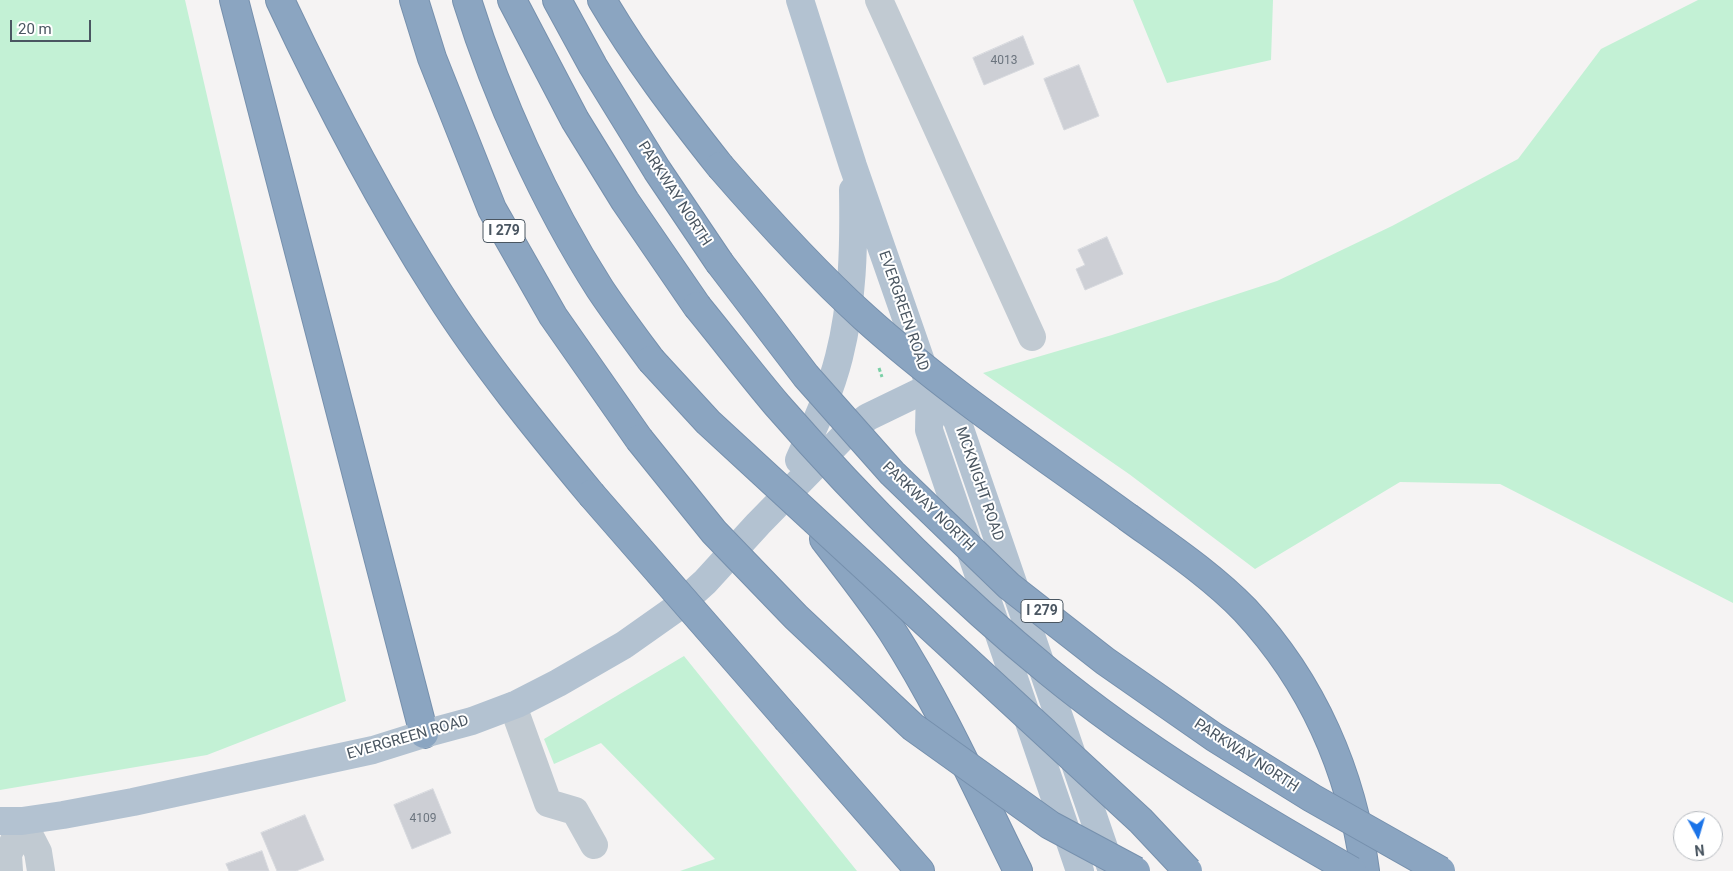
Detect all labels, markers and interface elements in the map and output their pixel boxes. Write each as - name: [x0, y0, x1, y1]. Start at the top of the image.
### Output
- scale bar: [12, 10, 94, 42]
- text: 20 m: [18, 20, 52, 38]
- house number: 4013: [991, 54, 1017, 68]
- street label: PARKWAY NORTH: [633, 138, 715, 250]
- road number: I 279: [483, 220, 525, 242]
- street label: EVERGREEN ROAD: [874, 249, 932, 373]
- street label: MCKNIGHT ROAD: [951, 425, 1007, 543]
- street label: PARKWAY NORTH: [878, 458, 978, 556]
- road number: I 279: [1021, 600, 1063, 622]
- street label: EVERGREEN ROAD: [345, 712, 471, 764]
- street label: PARKWAY NORTH: [1190, 715, 1302, 797]
- north arrow: [1673, 811, 1723, 861]
- house number: 4109: [410, 812, 436, 826]
- text: N: [1694, 841, 1705, 858]

